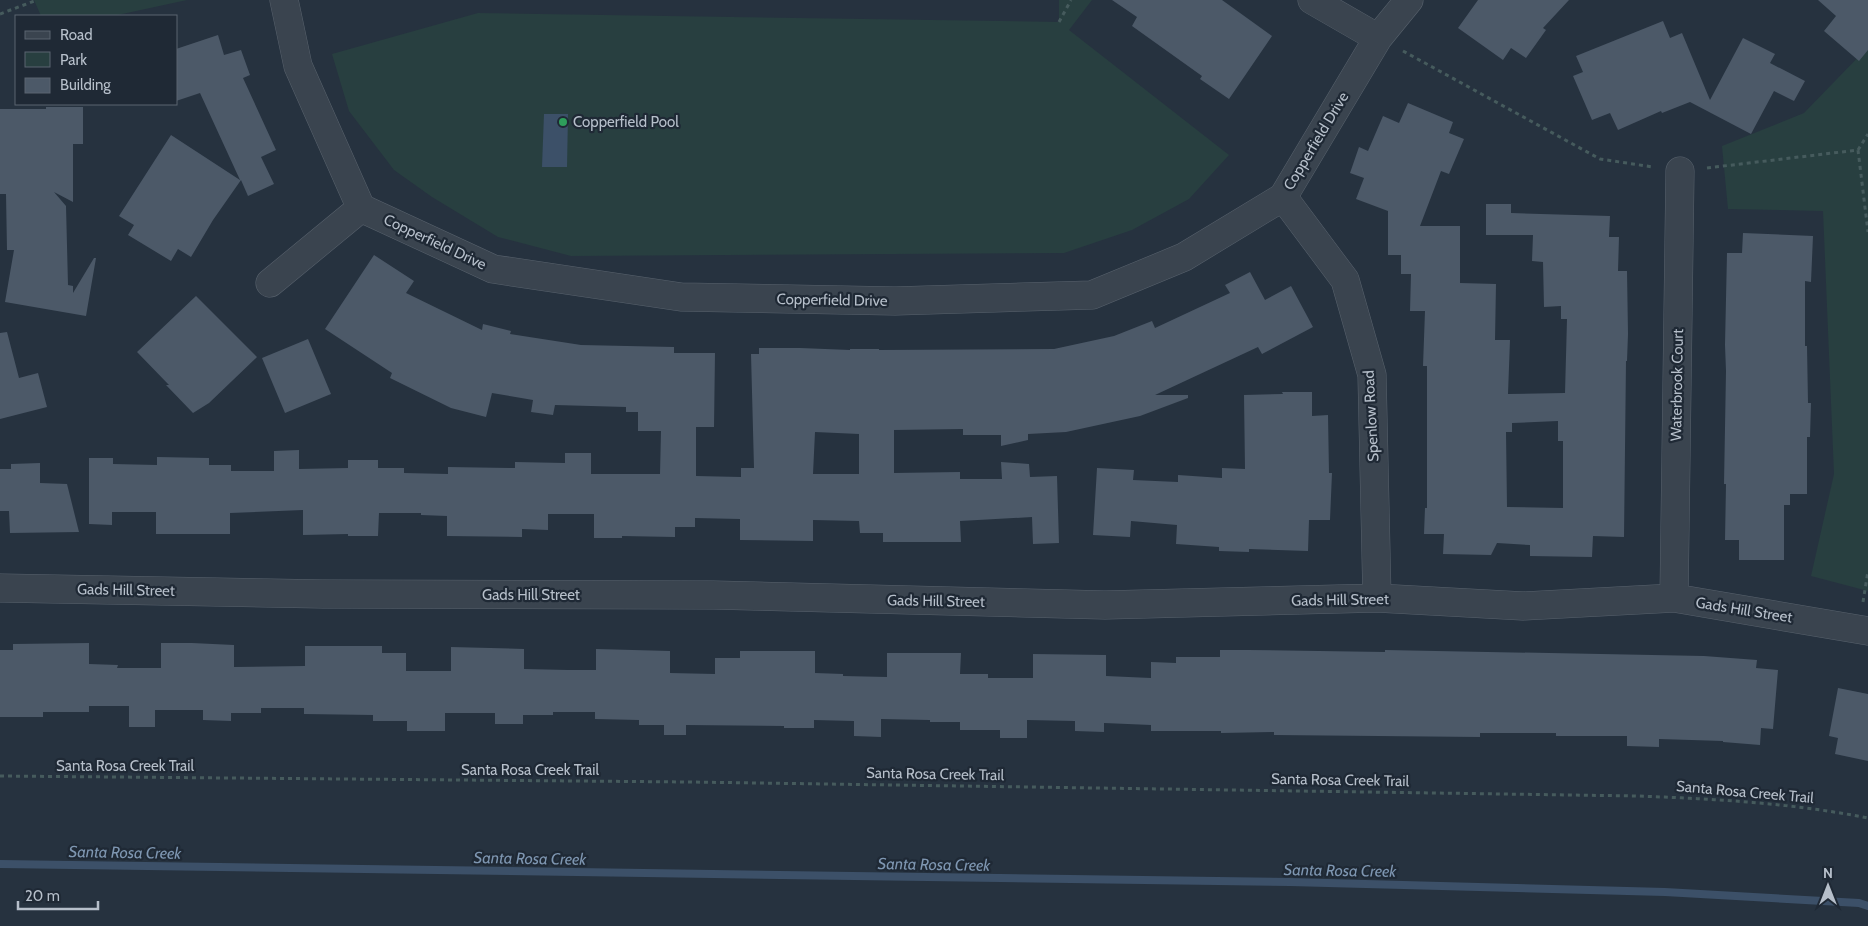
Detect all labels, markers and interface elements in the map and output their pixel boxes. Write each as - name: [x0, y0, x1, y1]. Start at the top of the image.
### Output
- legend: [15, 15, 178, 105]
- text: Road: [60, 26, 93, 44]
- text: Park: [60, 51, 87, 69]
- text: Building: [60, 76, 111, 94]
- street label: Copperfield Drive: [1280, 88, 1352, 193]
- place label: Copperfield Pool: [573, 113, 679, 131]
- marker: Copperfield Pool: [557, 116, 569, 128]
- street label: Copperfield Drive: [381, 210, 489, 274]
- street label: Copperfield Drive: [776, 290, 888, 310]
- street label: Waterbrook Court: [1667, 329, 1687, 441]
- street label: Spenlow Road: [1360, 370, 1382, 462]
- street label: Gads Hill Street: [77, 580, 175, 600]
- street label: Gads Hill Street: [482, 586, 580, 604]
- street label: Gads Hill Street: [1291, 590, 1389, 610]
- street label: Gads Hill Street: [887, 591, 985, 611]
- street label: Gads Hill Street: [1694, 593, 1794, 627]
- street label: Santa Rosa Creek Trail: [56, 757, 194, 775]
- street label: Santa Rosa Creek Trail: [461, 761, 599, 779]
- street label: Santa Rosa Creek Trail: [866, 764, 1005, 784]
- street label: Santa Rosa Creek Trail: [1271, 770, 1410, 790]
- street label: Santa Rosa Creek Trail: [1675, 777, 1815, 807]
- water label: Santa Rosa Creek: [69, 842, 183, 863]
- water label: Santa Rosa Creek: [474, 848, 588, 869]
- water label: Santa Rosa Creek: [878, 854, 992, 875]
- water label: Santa Rosa Creek: [1284, 860, 1398, 881]
- north arrow: [1803, 861, 1853, 911]
- text: N: [1823, 864, 1833, 882]
- scale bar: [18, 878, 98, 910]
- text: 20 m: [25, 887, 60, 905]

